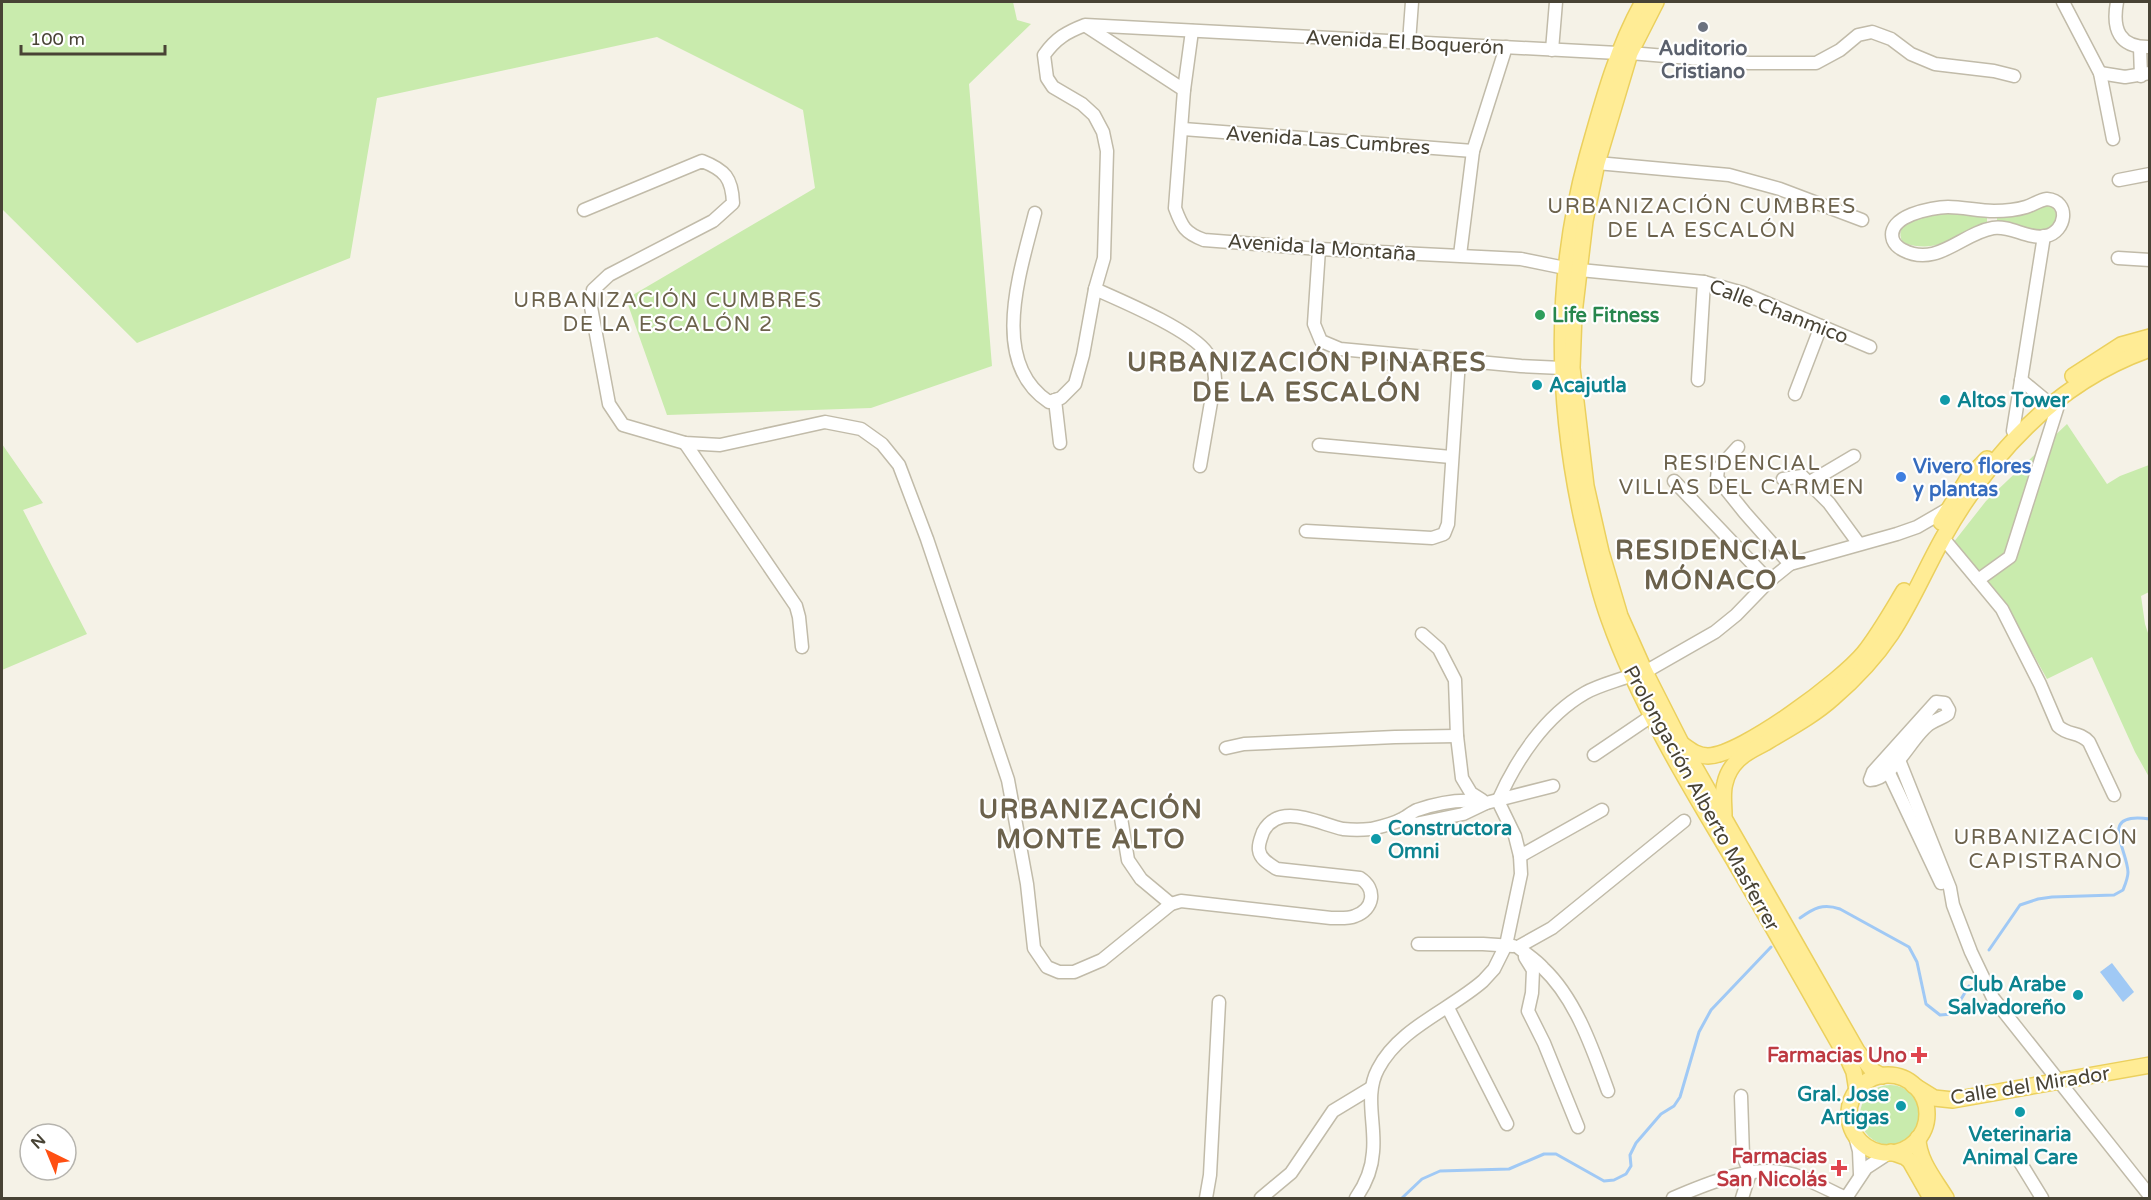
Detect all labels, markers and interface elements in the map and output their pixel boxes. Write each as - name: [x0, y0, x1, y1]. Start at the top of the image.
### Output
- scale bar: [21, 18, 165, 56]
- marker: Auditorio Cristiano: [1696, 20, 1710, 34]
- street label: Avenida El Boquerón: [1305, 26, 1505, 60]
- text: 100 m: [30, 28, 85, 50]
- place label: Auditorio Cristiano: [1659, 37, 1747, 84]
- street label: Avenida Las Cumbres: [1225, 122, 1431, 160]
- district label: URBANIZACIÓN CUMBRES DE LA ESCALÓN: [1547, 194, 1857, 243]
- street label: Avenida la Montaña: [1227, 229, 1417, 267]
- street label: Calle Chanmico: [1706, 274, 1852, 350]
- district label: URBANIZACIÓN CUMBRES DE LA ESCALÓN 2: [513, 288, 823, 337]
- place label: Life Fitness: [1552, 304, 1660, 328]
- marker: Life Fitness: [1533, 308, 1547, 322]
- district label: URBANIZACIÓN PINARES DE LA ESCALÓN: [1127, 346, 1487, 408]
- place label: Acajutla: [1549, 374, 1627, 398]
- marker: Acajutla: [1530, 378, 1544, 392]
- place label: Altos Tower: [1957, 389, 2069, 413]
- marker: Altos Tower: [1938, 393, 1952, 407]
- district label: RESIDENCIAL VILLAS DEL CARMEN: [1619, 451, 1865, 500]
- place label: Vivero flores y plantas: [1913, 455, 2032, 502]
- marker: Vivero flores y plantas: [1894, 470, 1908, 484]
- district label: RESIDENCIAL MÓNACO: [1615, 535, 1807, 596]
- street label: Prolongación Alberto Masferrer: [1618, 661, 1784, 936]
- district label: URBANIZACIÓN MONTE ALTO: [978, 793, 1204, 855]
- place label: Constructora Omni: [1388, 817, 1512, 864]
- district label: URBANIZACIÓN CAPISTRANO: [1953, 825, 2139, 874]
- marker: Constructora Omni: [1369, 832, 1383, 846]
- place label: Club Arabe Salvadoreño: [1948, 973, 2066, 1020]
- marker: Club Arabe Salvadoreño: [2071, 988, 2085, 1002]
- place label: Farmacias Uno: [1767, 1044, 1907, 1068]
- marker: Farmacias Uno: [1912, 1048, 1926, 1062]
- street label: Calle del Mirador: [1949, 1061, 2112, 1110]
- place label: Gral. Jose Artigas: [1797, 1083, 1889, 1130]
- marker: Gral. Jose Artigas: [1894, 1099, 1908, 1113]
- marker: Veterinaria Animal Care: [2013, 1105, 2027, 1119]
- north arrow: [18, 1122, 78, 1182]
- place label: Veterinaria Animal Care: [1962, 1123, 2078, 1170]
- text: N: [27, 1130, 50, 1153]
- place label: Farmacias San Nicolás: [1717, 1145, 1827, 1192]
- marker: Farmacias San Nicolás: [1832, 1161, 1846, 1175]

